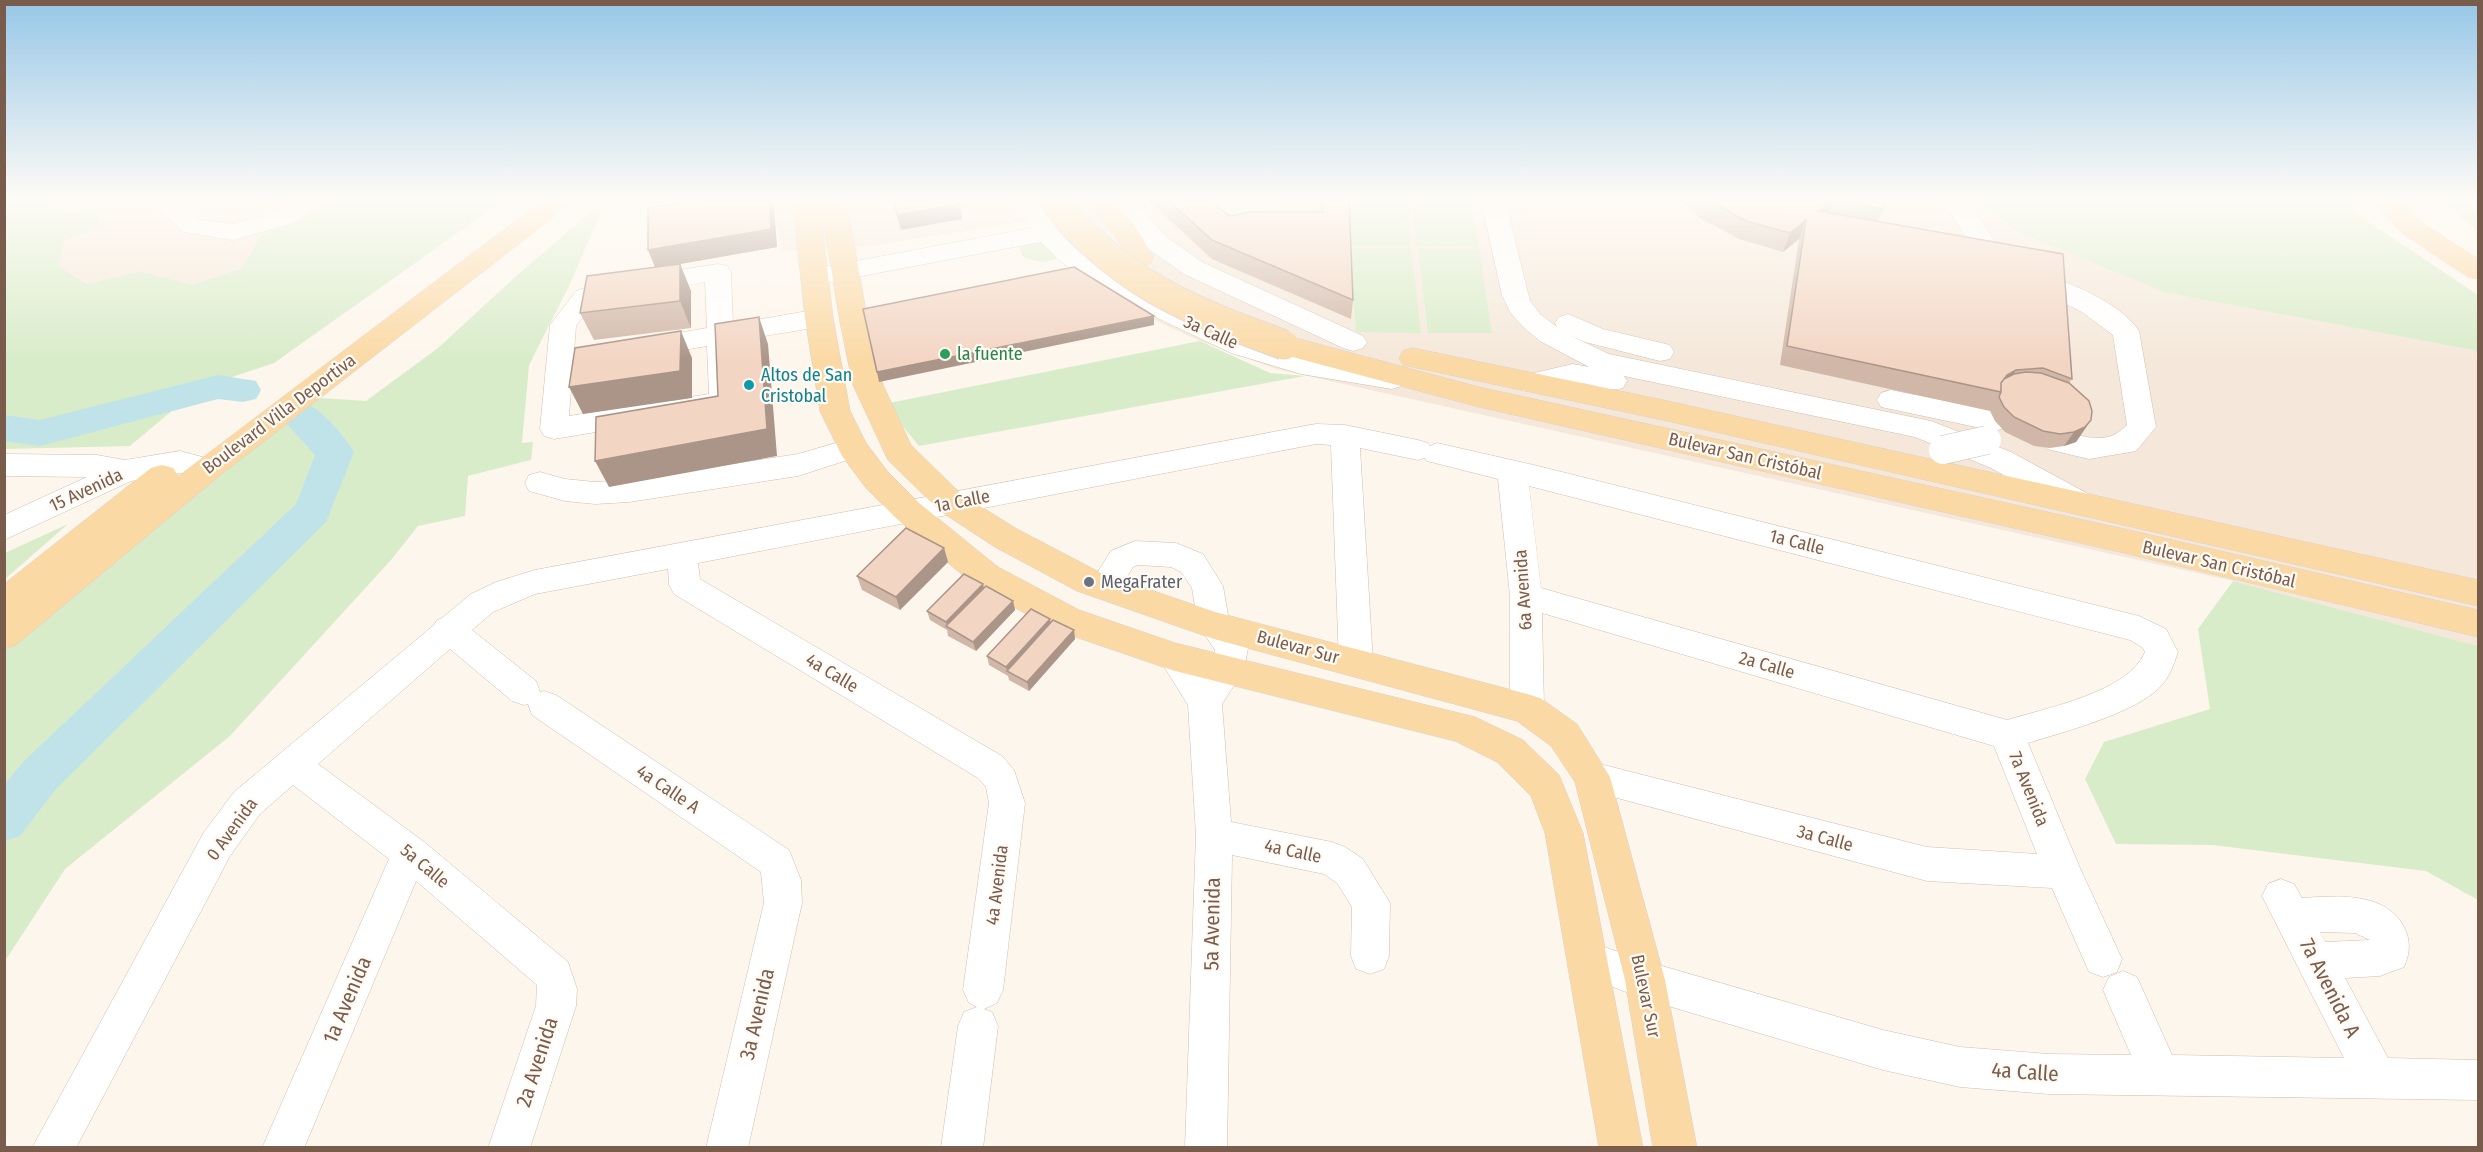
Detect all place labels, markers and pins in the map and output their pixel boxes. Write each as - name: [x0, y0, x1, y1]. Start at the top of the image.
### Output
- place label: la fuente: [957, 343, 1023, 365]
- marker: la fuente: [938, 347, 952, 361]
- place label: Altos de San Cristobal: [761, 364, 852, 407]
- marker: Altos de San Cristobal: [742, 378, 756, 392]
- place label: MegaFrater: [1101, 571, 1183, 593]
- marker: MegaFrater: [1082, 575, 1096, 589]

